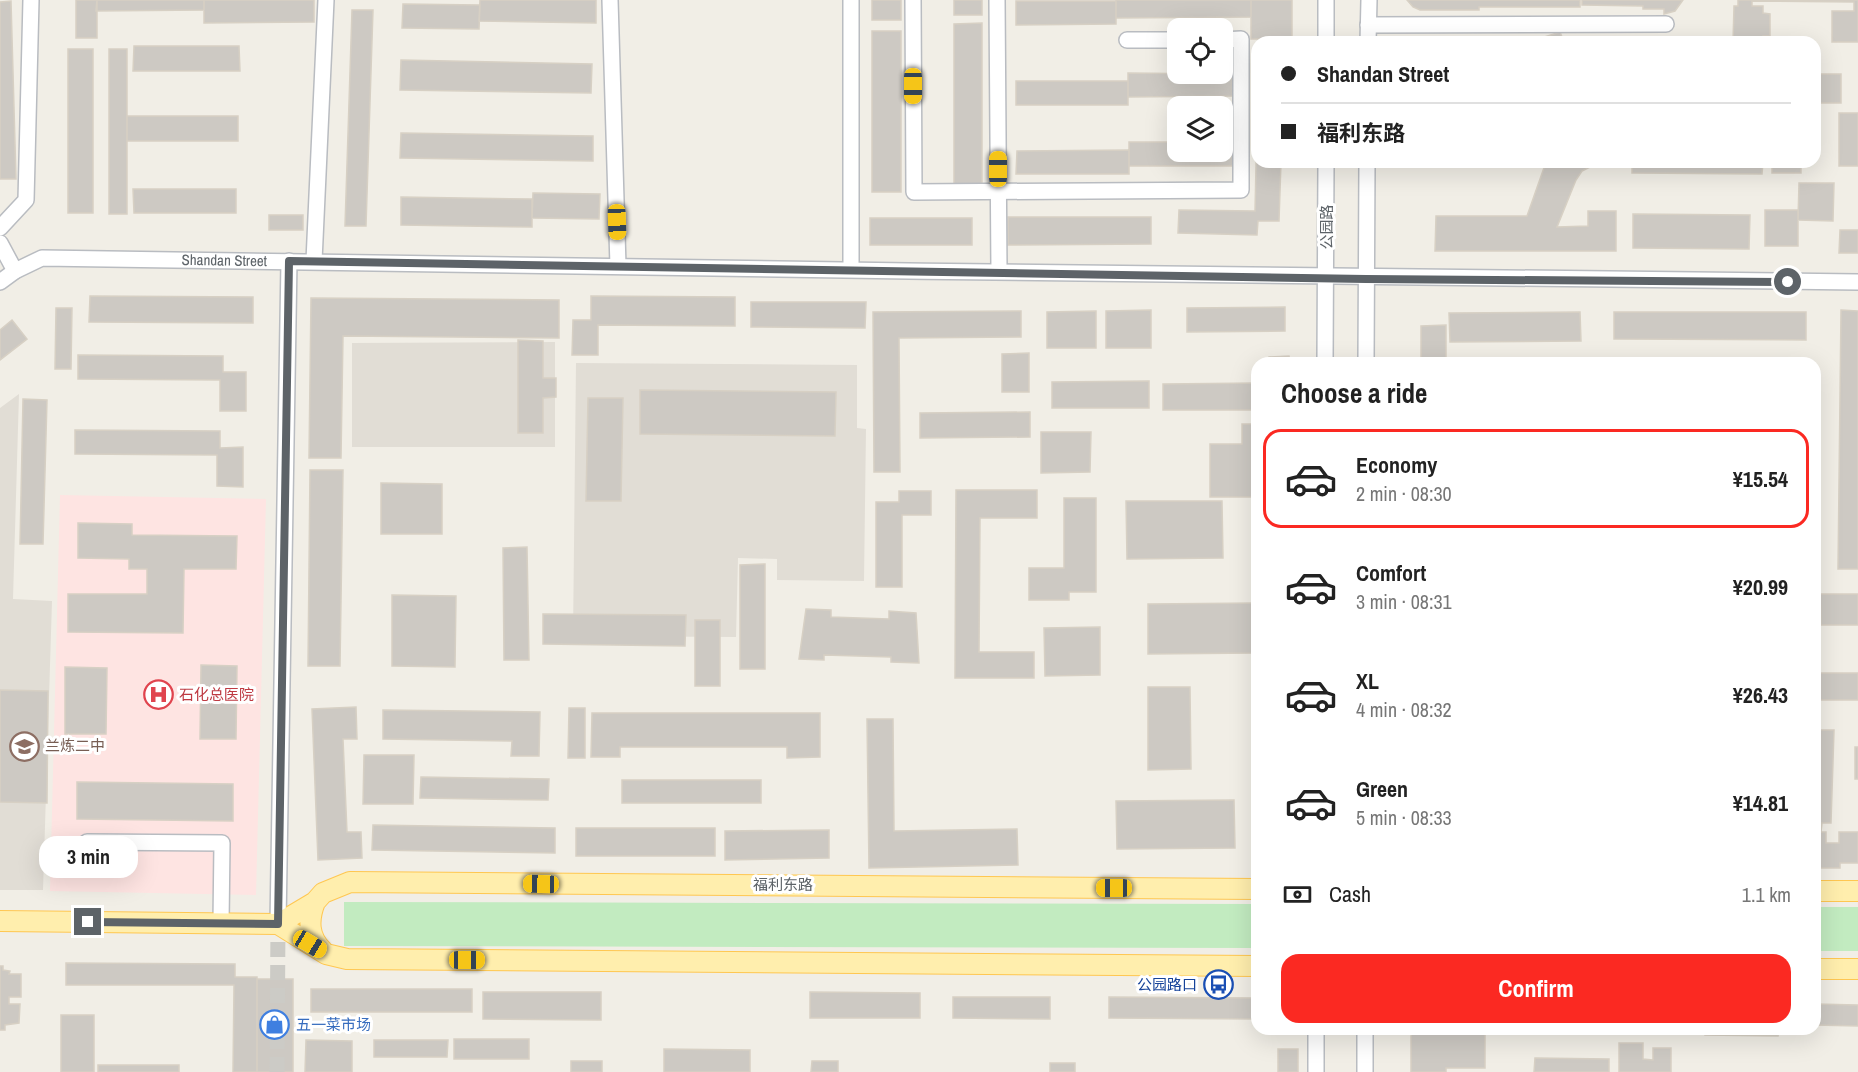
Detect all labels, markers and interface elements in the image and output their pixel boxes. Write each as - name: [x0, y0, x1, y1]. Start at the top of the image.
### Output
- map controls: [1167, 18, 1233, 162]
- button: locate: [1167, 18, 1233, 84]
- text: Shandan Street: [1317, 59, 1449, 89]
- car: [904, 68, 922, 104]
- button: layers: [1167, 96, 1233, 162]
- text: 福利东路: [1317, 118, 1405, 148]
- car: [989, 151, 1007, 187]
- car: [607, 204, 627, 240]
- street label: 公园路: [1316, 204, 1337, 250]
- street label: Shandan Street: [181, 249, 268, 271]
- route start: [1774, 268, 1801, 295]
- text: Choose a ride: [1281, 375, 1427, 411]
- text: Economy: [1356, 450, 1437, 480]
- icon: car: [1284, 452, 1338, 506]
- text: ¥15.54: [1733, 464, 1788, 494]
- text: 2 min · 08:30: [1356, 480, 1452, 507]
- text: Comfort: [1356, 558, 1426, 588]
- icon: car: [1284, 560, 1338, 614]
- text: ¥20.99: [1733, 572, 1788, 602]
- text: 3 min · 08:31: [1356, 588, 1452, 615]
- text: XL: [1356, 666, 1379, 696]
- icon: car: [1284, 668, 1338, 722]
- hospital icon: 石化总医院: [142, 679, 174, 711]
- text: ¥26.43: [1733, 680, 1788, 710]
- place label: 石化总医院: [179, 684, 254, 705]
- text: 4 min · 08:32: [1356, 696, 1452, 723]
- school or university icon: 兰炼二中: [8, 730, 40, 762]
- place label: 兰炼二中: [45, 735, 105, 756]
- text: Green: [1356, 774, 1408, 804]
- icon: car: [1284, 776, 1338, 830]
- text: ¥14.81: [1733, 788, 1788, 818]
- text: 5 min · 08:33: [1356, 804, 1452, 831]
- callout: 3 min: [38, 835, 138, 877]
- text: 3 min: [67, 843, 110, 870]
- street label: 福利东路: [753, 874, 813, 895]
- car: [523, 875, 559, 893]
- icon: cash: [1281, 878, 1314, 911]
- car: [1096, 879, 1132, 897]
- text: Cash: [1329, 879, 1371, 909]
- text: 1.1 km: [1742, 881, 1791, 908]
- route end: [74, 908, 101, 935]
- car: [290, 927, 330, 961]
- car: [449, 951, 485, 969]
- button: Confirm: [1281, 954, 1791, 1023]
- bus stop icon: 公园路口: [1202, 969, 1234, 1001]
- place label: 公园路口: [1137, 974, 1197, 995]
- shop icon: 五一菜市场: [259, 1009, 291, 1041]
- place label: 五一菜市场: [296, 1014, 371, 1035]

